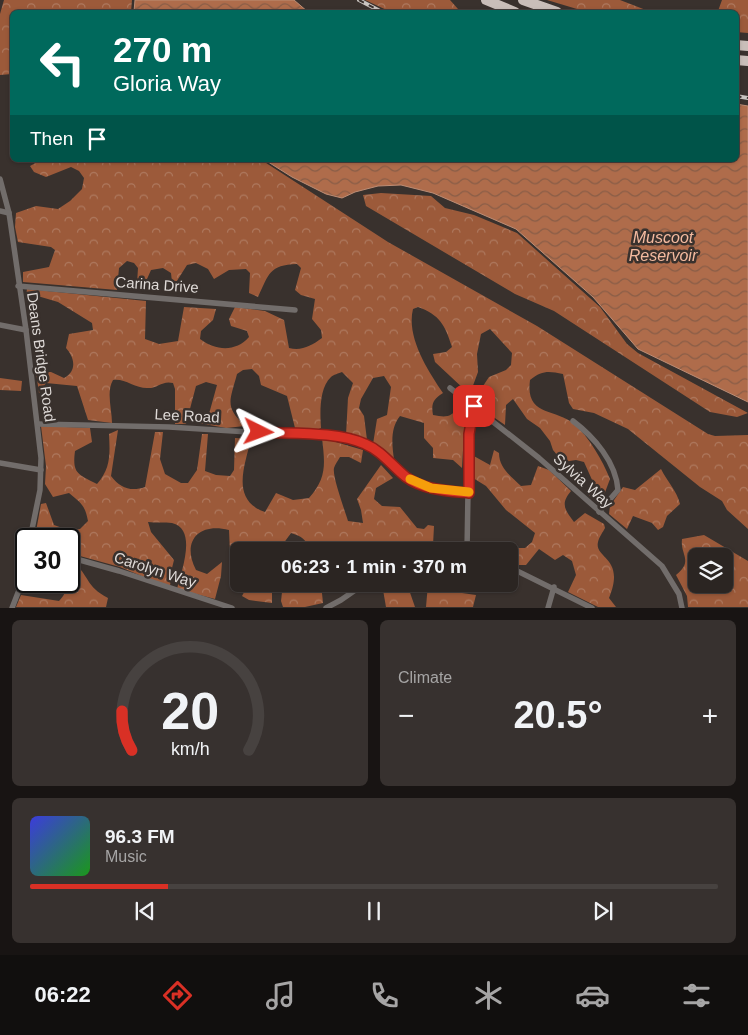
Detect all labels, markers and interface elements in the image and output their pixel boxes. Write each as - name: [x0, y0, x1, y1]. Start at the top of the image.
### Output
- icon: left: [30, 30, 95, 95]
- text: 270 m: [113, 30, 212, 69]
- text: Gloria Way: [113, 71, 221, 96]
- icon: arrive: [83, 125, 111, 153]
- text: Then: [30, 128, 73, 149]
- water label: Muscoot Reservoir: [629, 229, 698, 264]
- street label: Carina Drive: [115, 273, 199, 296]
- street label: Deans Bridge Road: [24, 291, 59, 423]
- pin: [453, 385, 495, 427]
- icon: arrive: [460, 392, 488, 420]
- street label: Lee Road: [154, 405, 220, 426]
- position arrow: [232, 405, 284, 457]
- street label: Sylvia Way: [550, 450, 617, 512]
- speed limit sign: 30: [15, 528, 80, 593]
- street label: Carolyn Way: [112, 548, 199, 591]
- map controls: [688, 548, 733, 593]
- button: layers: [688, 548, 733, 593]
- text: 06:23 · 1 min · 370 m: [281, 556, 467, 577]
- text: Climate: [398, 669, 452, 686]
- text: 20: [161, 682, 219, 740]
- text: 20.5°: [513, 694, 603, 736]
- text: −: [398, 700, 414, 731]
- text: +: [702, 700, 718, 731]
- text: km/h: [171, 739, 209, 759]
- text: 96.3 FM: [105, 826, 175, 847]
- text: Music: [105, 848, 147, 865]
- icon: previous: [131, 897, 159, 925]
- icon: pause: [360, 897, 388, 925]
- icon: next: [589, 897, 617, 925]
- icon: directions: [160, 978, 195, 1013]
- icon: music: [263, 978, 298, 1013]
- icon: phone: [367, 978, 402, 1013]
- icon: climate: [471, 978, 506, 1013]
- icon: car: [575, 978, 610, 1013]
- icon: filters: [679, 978, 714, 1013]
- text: 06:22: [34, 982, 91, 1007]

